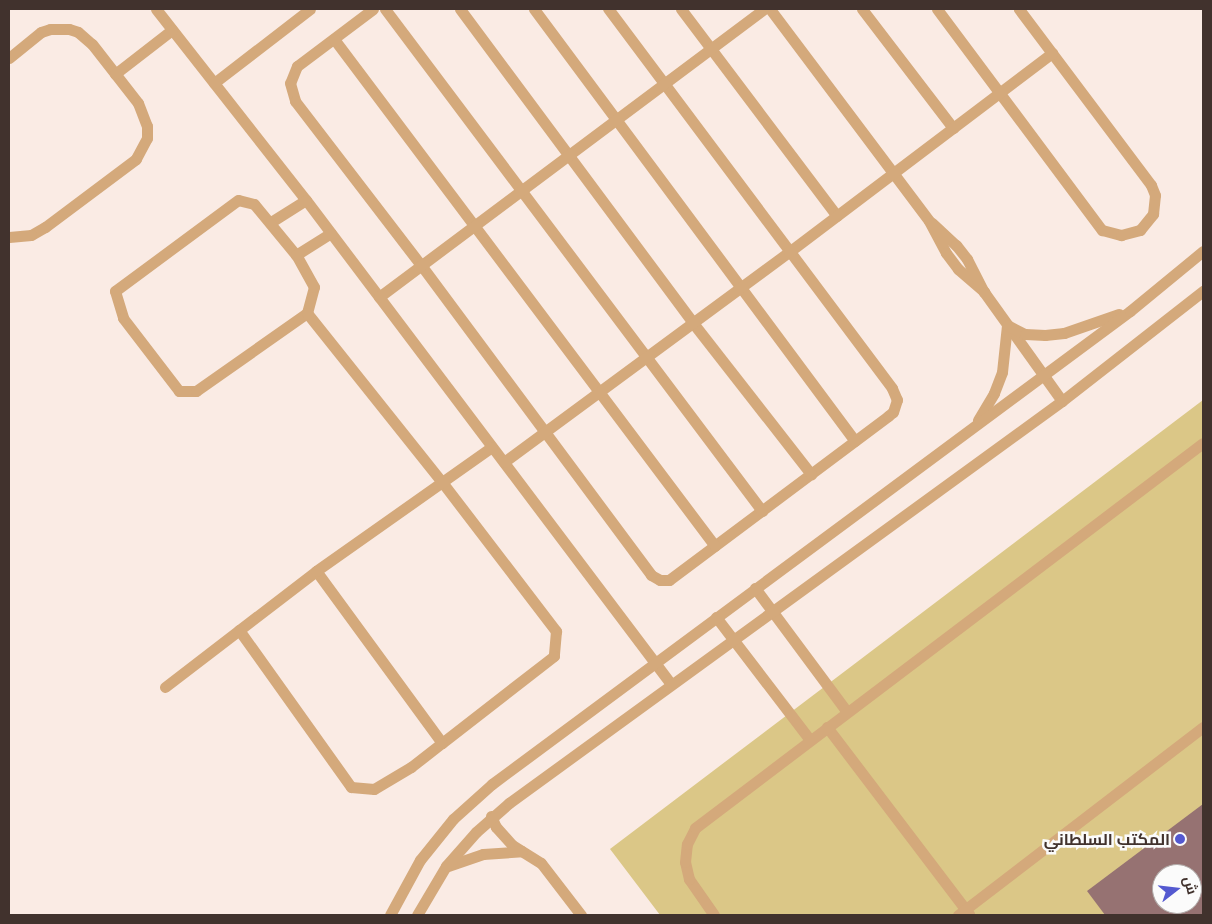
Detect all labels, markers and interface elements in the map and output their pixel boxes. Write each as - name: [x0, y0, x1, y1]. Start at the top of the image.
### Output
- place label: المكتب السلطاني: [1044, 829, 1170, 849]
- marker: المكتب السلطاني: [1174, 833, 1186, 845]
- north arrow: [1152, 864, 1202, 914]
- text: ش: [1180, 874, 1202, 896]

